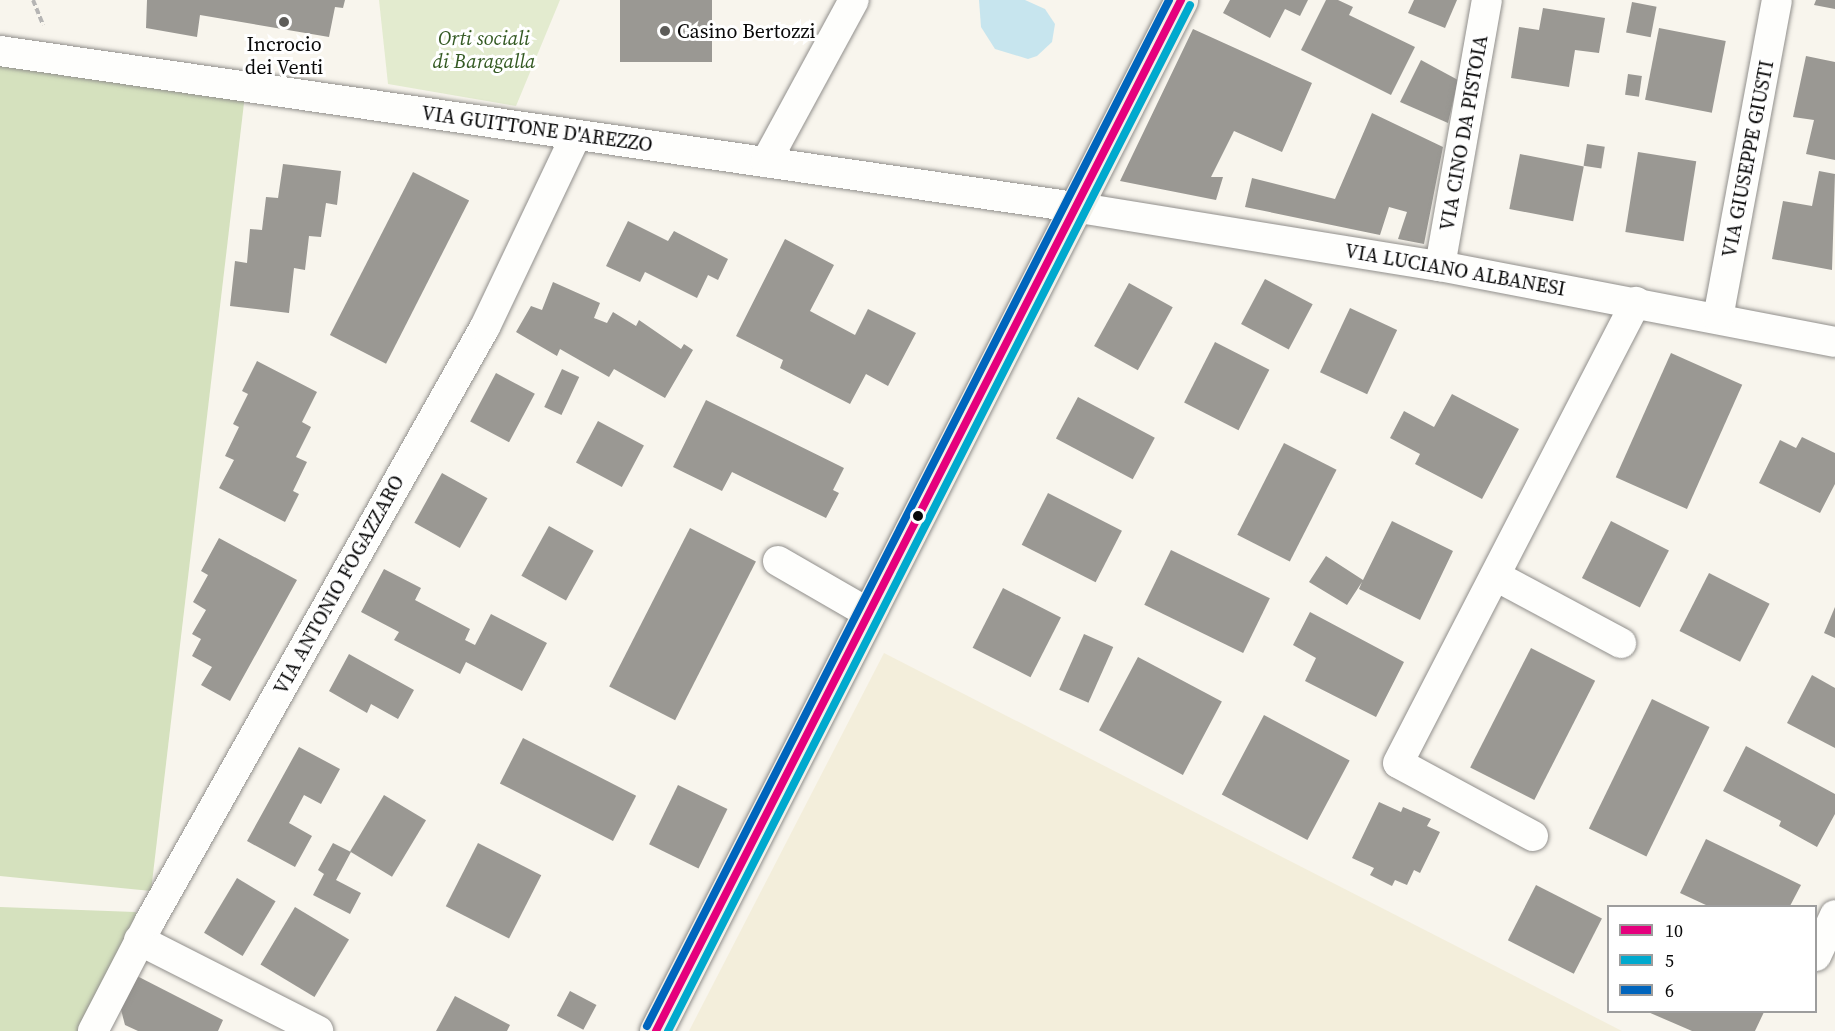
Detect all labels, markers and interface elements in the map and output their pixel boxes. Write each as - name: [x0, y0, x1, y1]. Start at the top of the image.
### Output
- marker: Incrocio dei Venti: [277, 15, 291, 29]
- place label: Casino Bertozzi: [677, 19, 815, 43]
- marker: Casino Bertozzi: [658, 24, 672, 38]
- park label: Orti sociali di Baragalla: [433, 27, 535, 74]
- place label: Incrocio dei Venti: [245, 32, 323, 79]
- street label: VIA CINO DA PISTOIA: [1435, 33, 1493, 233]
- street label: VIA GIUSEPPE GIUSTI: [1717, 58, 1779, 260]
- street label: VIA GUITTONE D'AREZZO: [420, 101, 654, 157]
- street label: VIA LUCIANO ALBANESI: [1343, 239, 1567, 301]
- street label: VIA ANTONIO FOGAZZARO: [269, 471, 409, 699]
- unlabelled marker: [912, 510, 924, 522]
- legend: [1607, 905, 1817, 1013]
- text: 10: [1665, 918, 1683, 943]
- text: 5: [1665, 948, 1674, 973]
- text: 6: [1665, 978, 1674, 1003]

